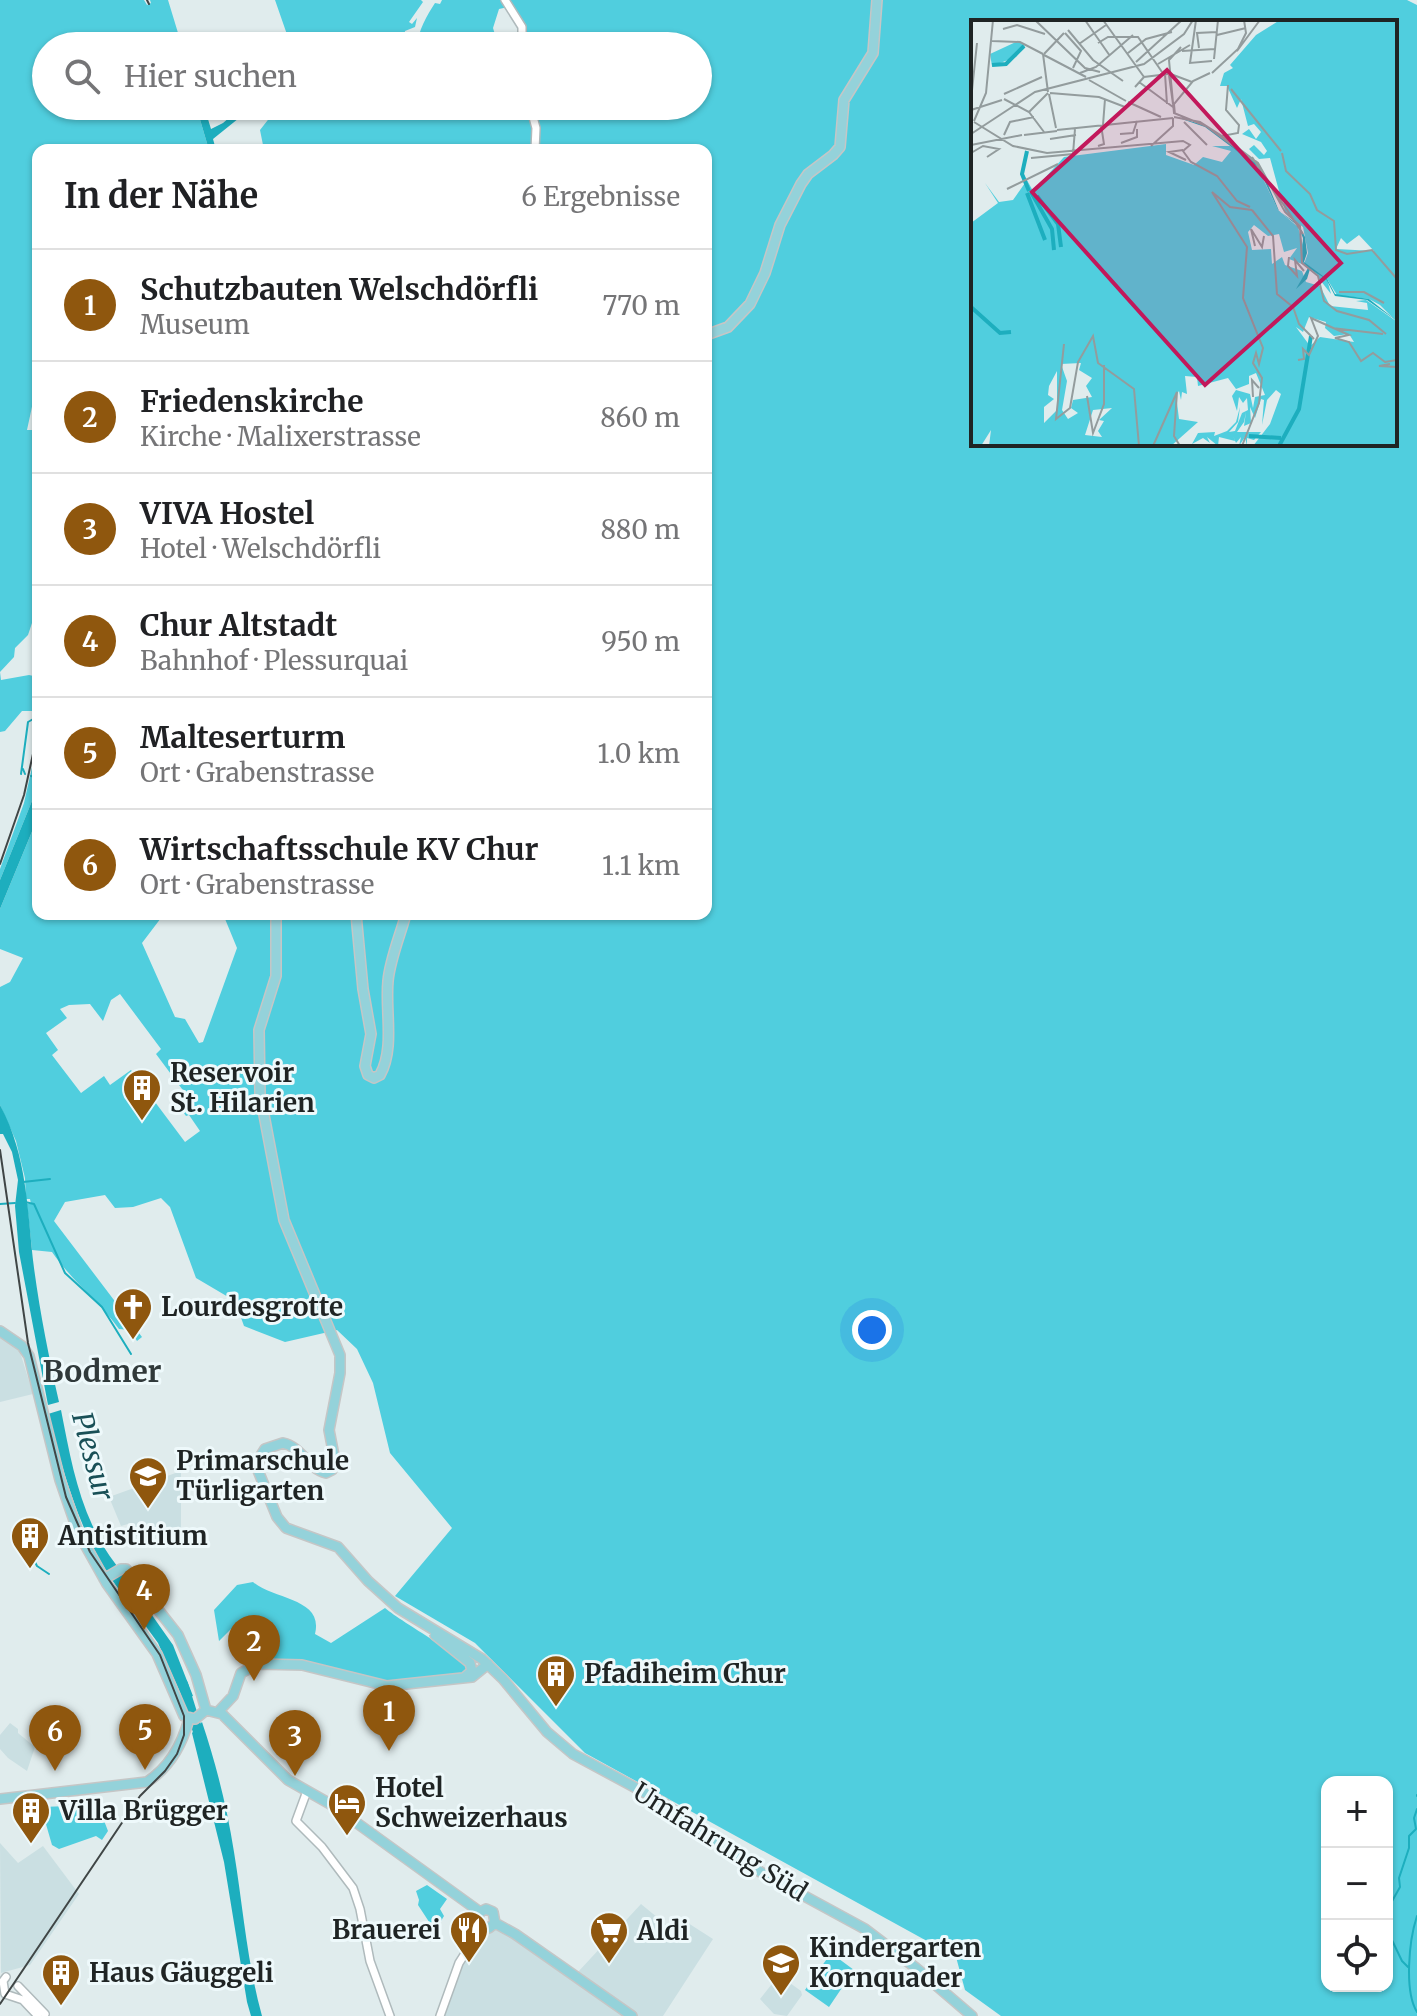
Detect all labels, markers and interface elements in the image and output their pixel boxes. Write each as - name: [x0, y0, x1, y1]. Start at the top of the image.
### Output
- inset map: [971, 20, 1397, 446]
- search box: [32, 32, 712, 120]
- icon: search: [60, 54, 104, 98]
- text: Hier suchen: [124, 57, 297, 95]
- text: In der Nähe: [64, 175, 258, 217]
- text: 6 Ergebnisse: [521, 180, 680, 213]
- text: Schutzbauten Welschdörfli: [140, 270, 538, 308]
- text: 1: [84, 289, 96, 322]
- text: 770 m: [602, 289, 680, 322]
- text: Museum: [140, 308, 250, 341]
- text: Friedenskirche: [140, 382, 363, 420]
- text: 2: [82, 401, 98, 434]
- text: 860 m: [600, 401, 680, 434]
- text: Kirche · Malixerstrasse: [140, 420, 421, 453]
- text: VIVA Hostel: [140, 494, 314, 532]
- text: 3: [83, 513, 97, 546]
- text: 880 m: [600, 513, 680, 546]
- text: Hotel · Welschdörfli: [140, 532, 381, 565]
- text: Chur Altstadt: [140, 606, 337, 644]
- text: 4: [82, 625, 98, 658]
- text: 950 m: [601, 625, 680, 658]
- text: Bahnhof · Plessurquai: [140, 644, 408, 677]
- text: Malteserturm: [140, 718, 346, 756]
- text: 5: [82, 737, 98, 770]
- text: 1.0 km: [597, 737, 680, 770]
- text: Ort · Grabenstrasse: [140, 756, 374, 789]
- text: Wirtschaftsschule KV Chur: [140, 830, 539, 868]
- text: 6: [82, 849, 98, 882]
- text: 1.1 km: [602, 849, 680, 882]
- text: Ort · Grabenstrasse: [140, 868, 374, 901]
- place label: Reservoir St. Hilarien: [170, 1056, 315, 1119]
- building icon: Reservoir St. Hilarien: [121, 1067, 163, 1122]
- church icon: Lourdesgrotte: [112, 1286, 154, 1341]
- place label: Lourdesgrotte: [161, 1290, 343, 1323]
- your location: [852, 1310, 892, 1350]
- district label: Bodmer: [43, 1352, 162, 1390]
- water label: Plessur: [64, 1408, 122, 1505]
- place label: Primarschule Türligarten: [176, 1444, 349, 1507]
- school or university icon: Primarschule Türligarten: [127, 1455, 169, 1510]
- building icon: Antistitium: [9, 1515, 51, 1570]
- place label: Antistitium: [57, 1519, 208, 1552]
- pin: 4: [118, 1564, 170, 1630]
- pin: 2: [228, 1615, 280, 1681]
- building icon: Pfadiheim Chur: [535, 1653, 577, 1708]
- place label: Pfadiheim Chur: [584, 1657, 786, 1690]
- pin: 1: [363, 1685, 415, 1751]
- pin: 5: [119, 1704, 171, 1770]
- pin: 6: [29, 1705, 81, 1771]
- pin: 3: [269, 1710, 321, 1776]
- place label: Hotel Schweizerhaus: [375, 1771, 568, 1834]
- street label: Umfahrung Süd: [627, 1775, 814, 1909]
- map controls: [1321, 1776, 1393, 1992]
- button: +: [1321, 1776, 1393, 1848]
- hotel icon: Hotel Schweizerhaus: [326, 1782, 368, 1837]
- building icon: Villa Brügger: [10, 1790, 52, 1845]
- place label: Villa Brügger: [58, 1794, 228, 1827]
- button: −: [1321, 1848, 1393, 1920]
- restaurant icon: Brauerei: [448, 1909, 490, 1964]
- supermarket icon: Aldi: [588, 1910, 630, 1965]
- place label: Brauerei: [332, 1913, 441, 1946]
- place label: Aldi: [636, 1914, 689, 1947]
- button: locate: [1321, 1920, 1393, 1992]
- place label: Kindergarten Kornquader: [809, 1931, 981, 1994]
- school or university icon: Kindergarten Kornquader: [760, 1942, 802, 1997]
- building icon: Haus Gäuggeli: [40, 1952, 82, 2007]
- place label: Haus Gäuggeli: [89, 1956, 274, 1989]

